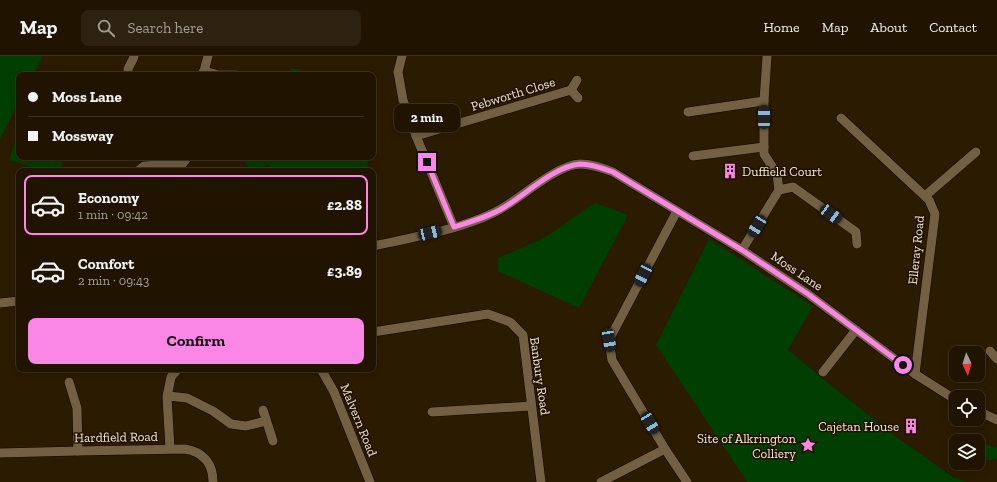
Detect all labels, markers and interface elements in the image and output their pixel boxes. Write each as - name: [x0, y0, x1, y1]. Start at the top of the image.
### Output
- search box: [81, 10, 361, 46]
- text: Map: [20, 16, 57, 39]
- icon: search: [95, 17, 117, 39]
- text: Search here: [127, 19, 203, 37]
- text: Home: [764, 19, 800, 36]
- text: Map: [822, 19, 848, 36]
- text: About: [870, 19, 907, 36]
- text: Contact: [929, 19, 977, 36]
- street label: Pebworth Close: [469, 74, 557, 114]
- text: Moss Lane: [52, 88, 122, 106]
- callout: 2 min: [394, 104, 460, 132]
- car: [758, 105, 770, 129]
- text: 2 min: [411, 110, 443, 125]
- text: Mossway: [52, 127, 113, 145]
- route end: [418, 153, 436, 171]
- building icon: Duffield Court: [721, 162, 739, 180]
- place label: Duffield Court: [742, 164, 822, 179]
- icon: car: [30, 187, 66, 223]
- text: Economy: [78, 189, 139, 207]
- text: £2.88: [327, 196, 362, 214]
- car: [818, 202, 844, 226]
- text: 1 min · 09:42: [78, 207, 148, 222]
- car: [746, 213, 768, 239]
- street label: Elleray Road: [905, 215, 927, 285]
- car: [417, 224, 443, 242]
- street label: Moss Lane: [768, 248, 826, 294]
- icon: car: [30, 253, 66, 289]
- text: Comfort: [78, 255, 134, 273]
- text: £3.89: [327, 262, 362, 280]
- car: [632, 262, 654, 288]
- text: 2 min · 09:43: [78, 273, 149, 288]
- button: Confirm: [28, 318, 364, 364]
- car: [601, 327, 617, 353]
- street label: Banbury Road: [527, 336, 553, 416]
- north arrow: [949, 346, 985, 382]
- map controls: [949, 346, 985, 470]
- route start: [894, 356, 912, 374]
- street label: Malvern Road: [338, 381, 380, 459]
- button: locate: [949, 390, 985, 426]
- car: [639, 410, 661, 436]
- building icon: Cajetan House: [902, 417, 920, 435]
- place label: Cajetan House: [818, 419, 899, 435]
- street label: Hardfield Road: [74, 429, 158, 445]
- place label: Site of Alkrington Colliery: [697, 431, 797, 461]
- button: layers: [949, 434, 985, 470]
- place icon: Site of Alkrington Colliery: [799, 436, 817, 454]

